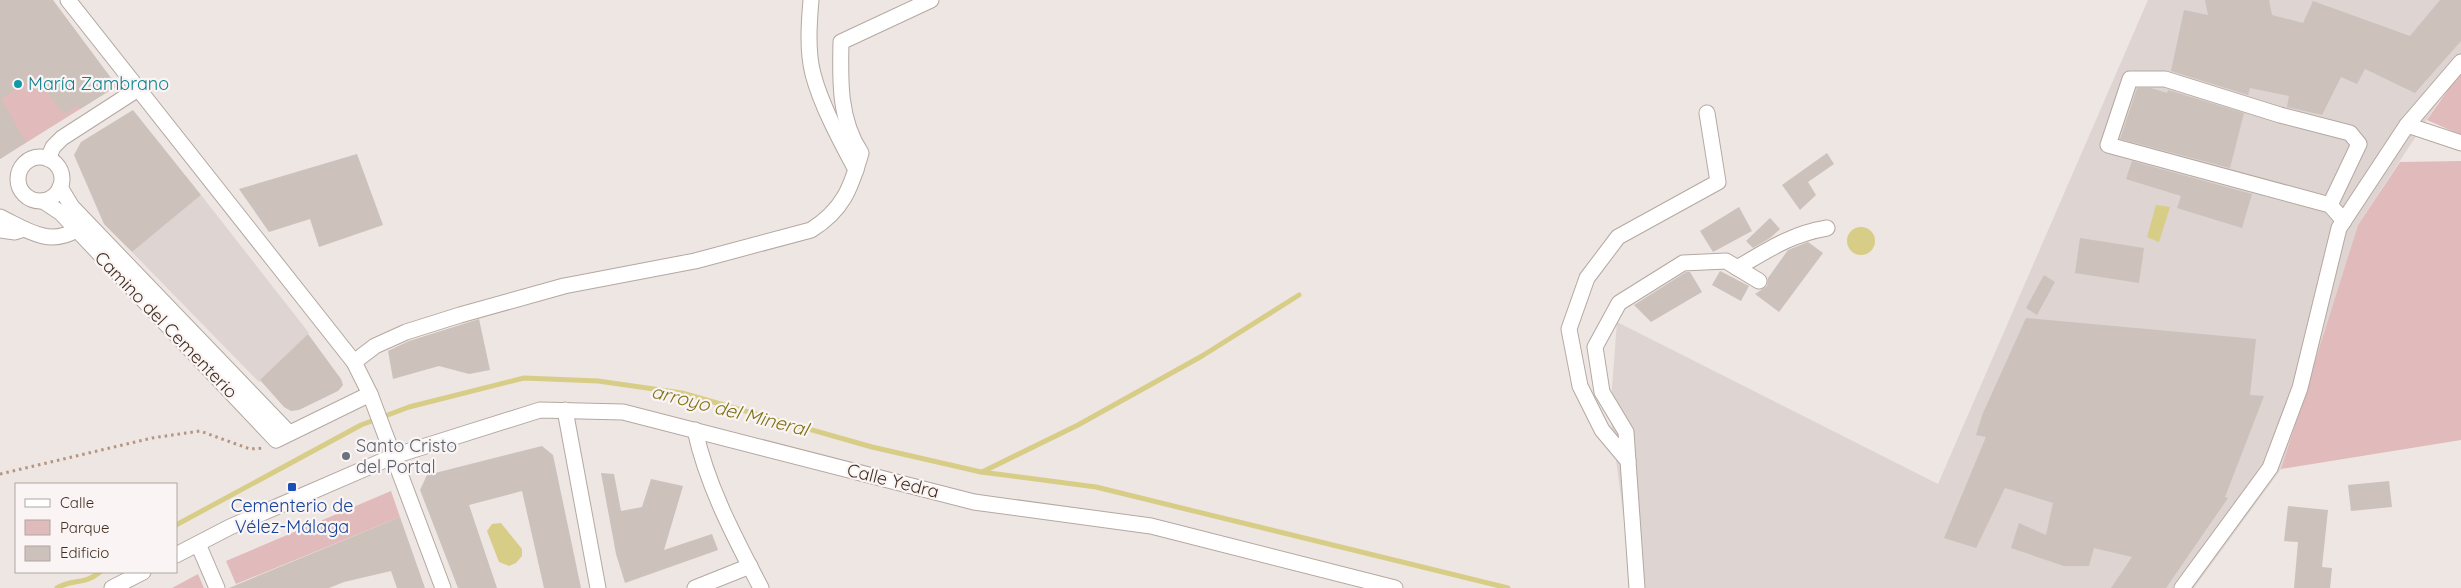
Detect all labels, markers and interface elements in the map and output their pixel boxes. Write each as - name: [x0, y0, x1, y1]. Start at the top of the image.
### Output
- place label: María Zambrano: [28, 72, 169, 95]
- marker: María Zambrano: [12, 78, 24, 90]
- street label: Camino del Cementerio: [90, 246, 243, 403]
- water label: arroyo del Mineral: [649, 379, 813, 442]
- place label: Santo Cristo del Portal: [356, 434, 457, 478]
- marker: Santo Cristo del Portal: [340, 450, 352, 462]
- street label: Calle Yedra: [845, 458, 941, 503]
- marker: Cementerio de Vélez-Málaga: [286, 481, 298, 493]
- legend: [15, 483, 178, 573]
- text: Calle: [60, 493, 94, 512]
- place label: Cementerio de Vélez-Málaga: [231, 494, 353, 538]
- text: Parque: [60, 518, 110, 537]
- text: Edificio: [60, 543, 109, 562]

